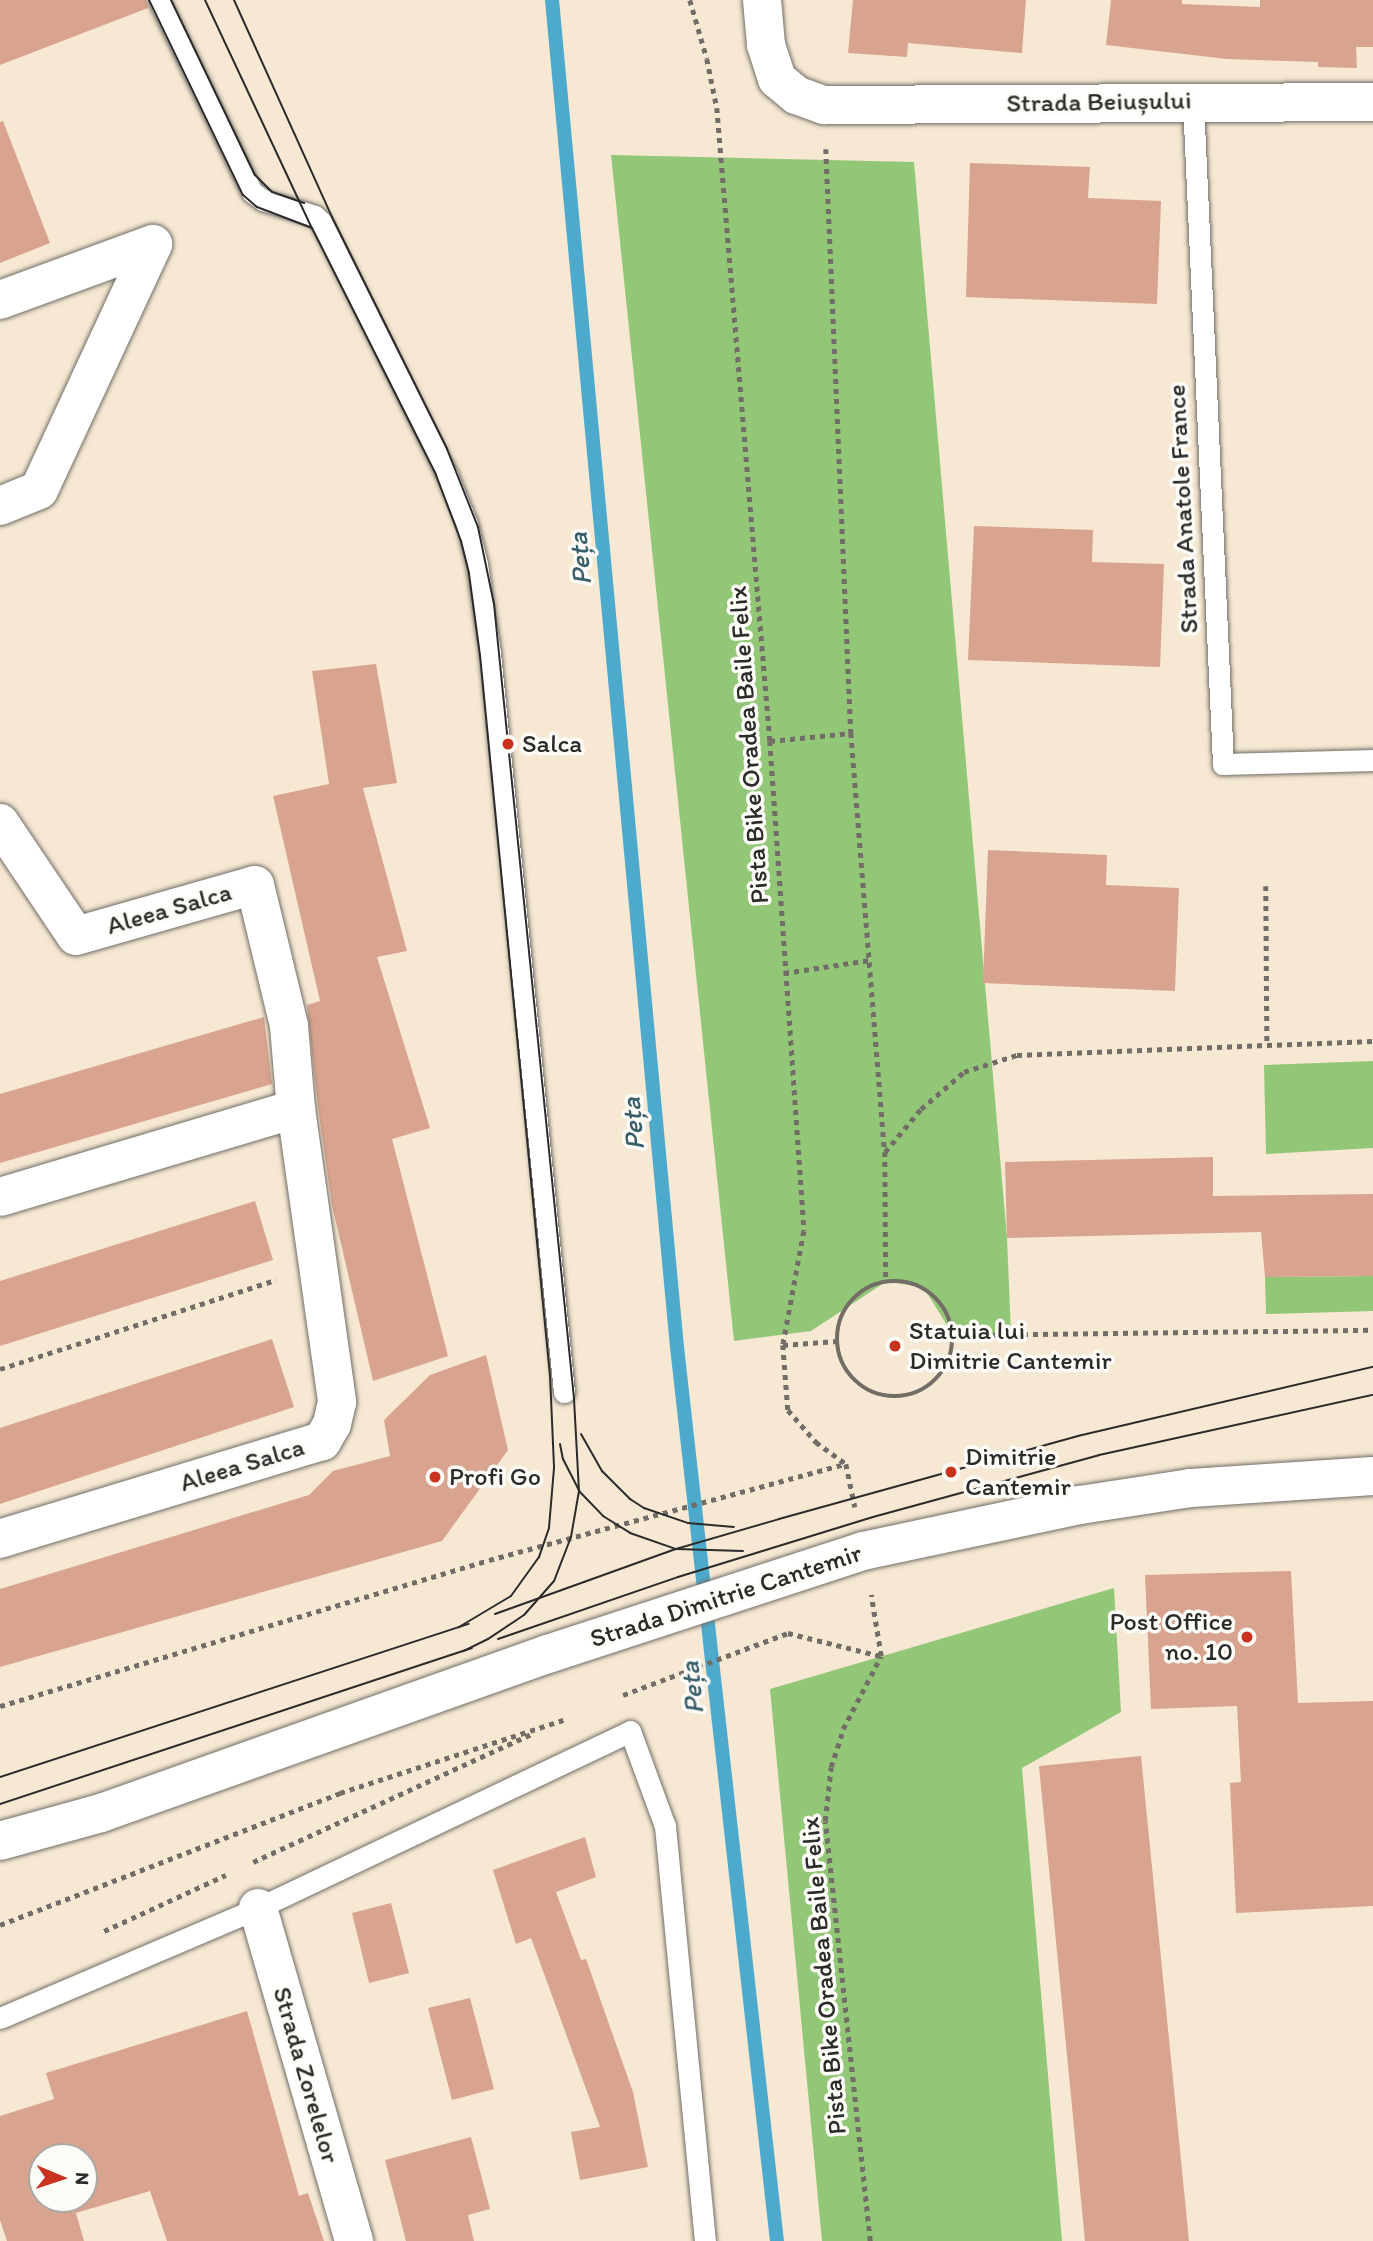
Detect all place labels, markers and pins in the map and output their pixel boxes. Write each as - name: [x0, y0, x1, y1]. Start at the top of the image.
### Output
- place label: Salca: [522, 728, 582, 760]
- marker: Salca: [500, 736, 516, 752]
- place label: Statuia lui Dimitrie Cantemir: [909, 1315, 1112, 1376]
- marker: Statuia lui Dimitrie Cantemir: [887, 1338, 903, 1354]
- place label: Dimitrie Cantemir: [965, 1441, 1071, 1502]
- place label: Profi Go: [449, 1461, 541, 1493]
- marker: Dimitrie Cantemir: [943, 1464, 959, 1480]
- marker: Profi Go: [427, 1469, 443, 1485]
- place label: Post Office no. 10: [1109, 1606, 1233, 1668]
- marker: Post Office no. 10: [1239, 1629, 1255, 1645]

